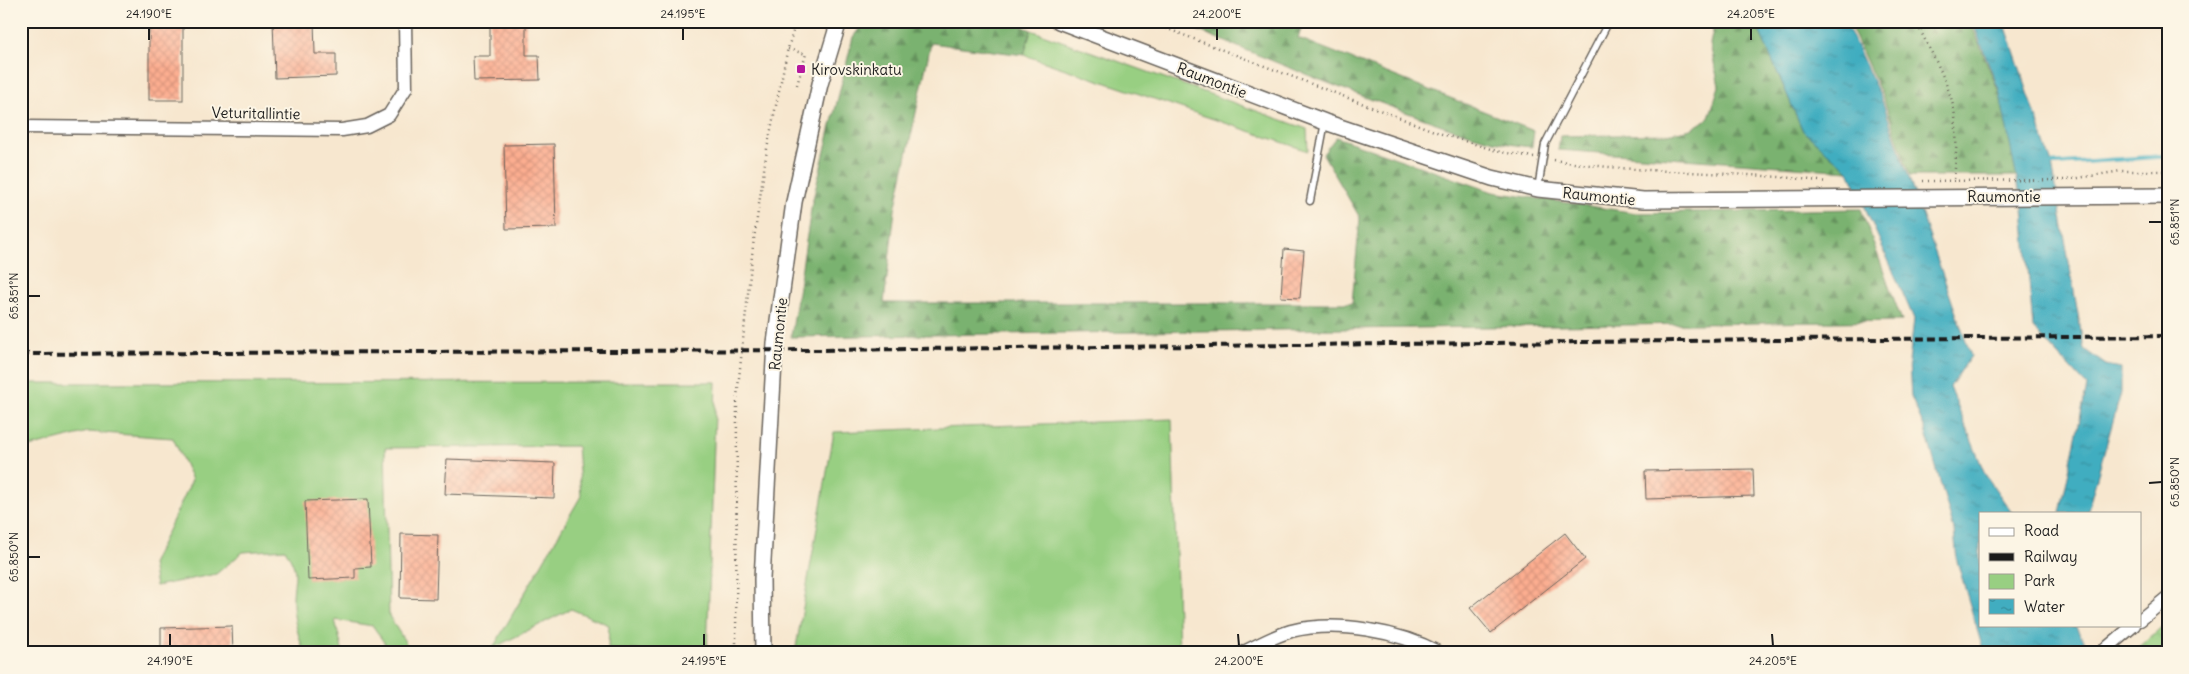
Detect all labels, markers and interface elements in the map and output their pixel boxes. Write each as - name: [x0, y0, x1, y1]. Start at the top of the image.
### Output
- text: 24.190°E: [126, 6, 172, 21]
- text: 24.195°E: [661, 6, 705, 21]
- text: 24.200°E: [1192, 6, 1242, 21]
- text: 24.205°E: [1727, 6, 1775, 21]
- street label: Raumontie: [1174, 58, 1250, 102]
- place label: Kirovskinkatu: [811, 60, 902, 79]
- marker: Kirovskinkatu: [795, 63, 807, 75]
- street label: Veturitallintie: [211, 103, 301, 123]
- street label: Raumontie: [1562, 183, 1636, 209]
- street label: Raumontie: [1967, 187, 2041, 206]
- text: 65.851°N: [2167, 198, 2182, 246]
- text: 65.851°N: [6, 272, 21, 320]
- street label: Raumontie: [765, 297, 791, 371]
- text: 65.850°N: [2167, 457, 2182, 507]
- legend: [1979, 512, 2142, 626]
- text: Road: [2024, 521, 2059, 540]
- text: 65.850°N: [6, 532, 21, 582]
- text: Railway: [2024, 547, 2078, 566]
- text: Park: [2024, 571, 2055, 590]
- text: Water: [2024, 597, 2065, 616]
- text: 24.190°E: [147, 653, 193, 668]
- text: 24.195°E: [682, 653, 726, 668]
- text: 24.200°E: [1214, 653, 1264, 668]
- text: 24.205°E: [1749, 653, 1797, 668]

